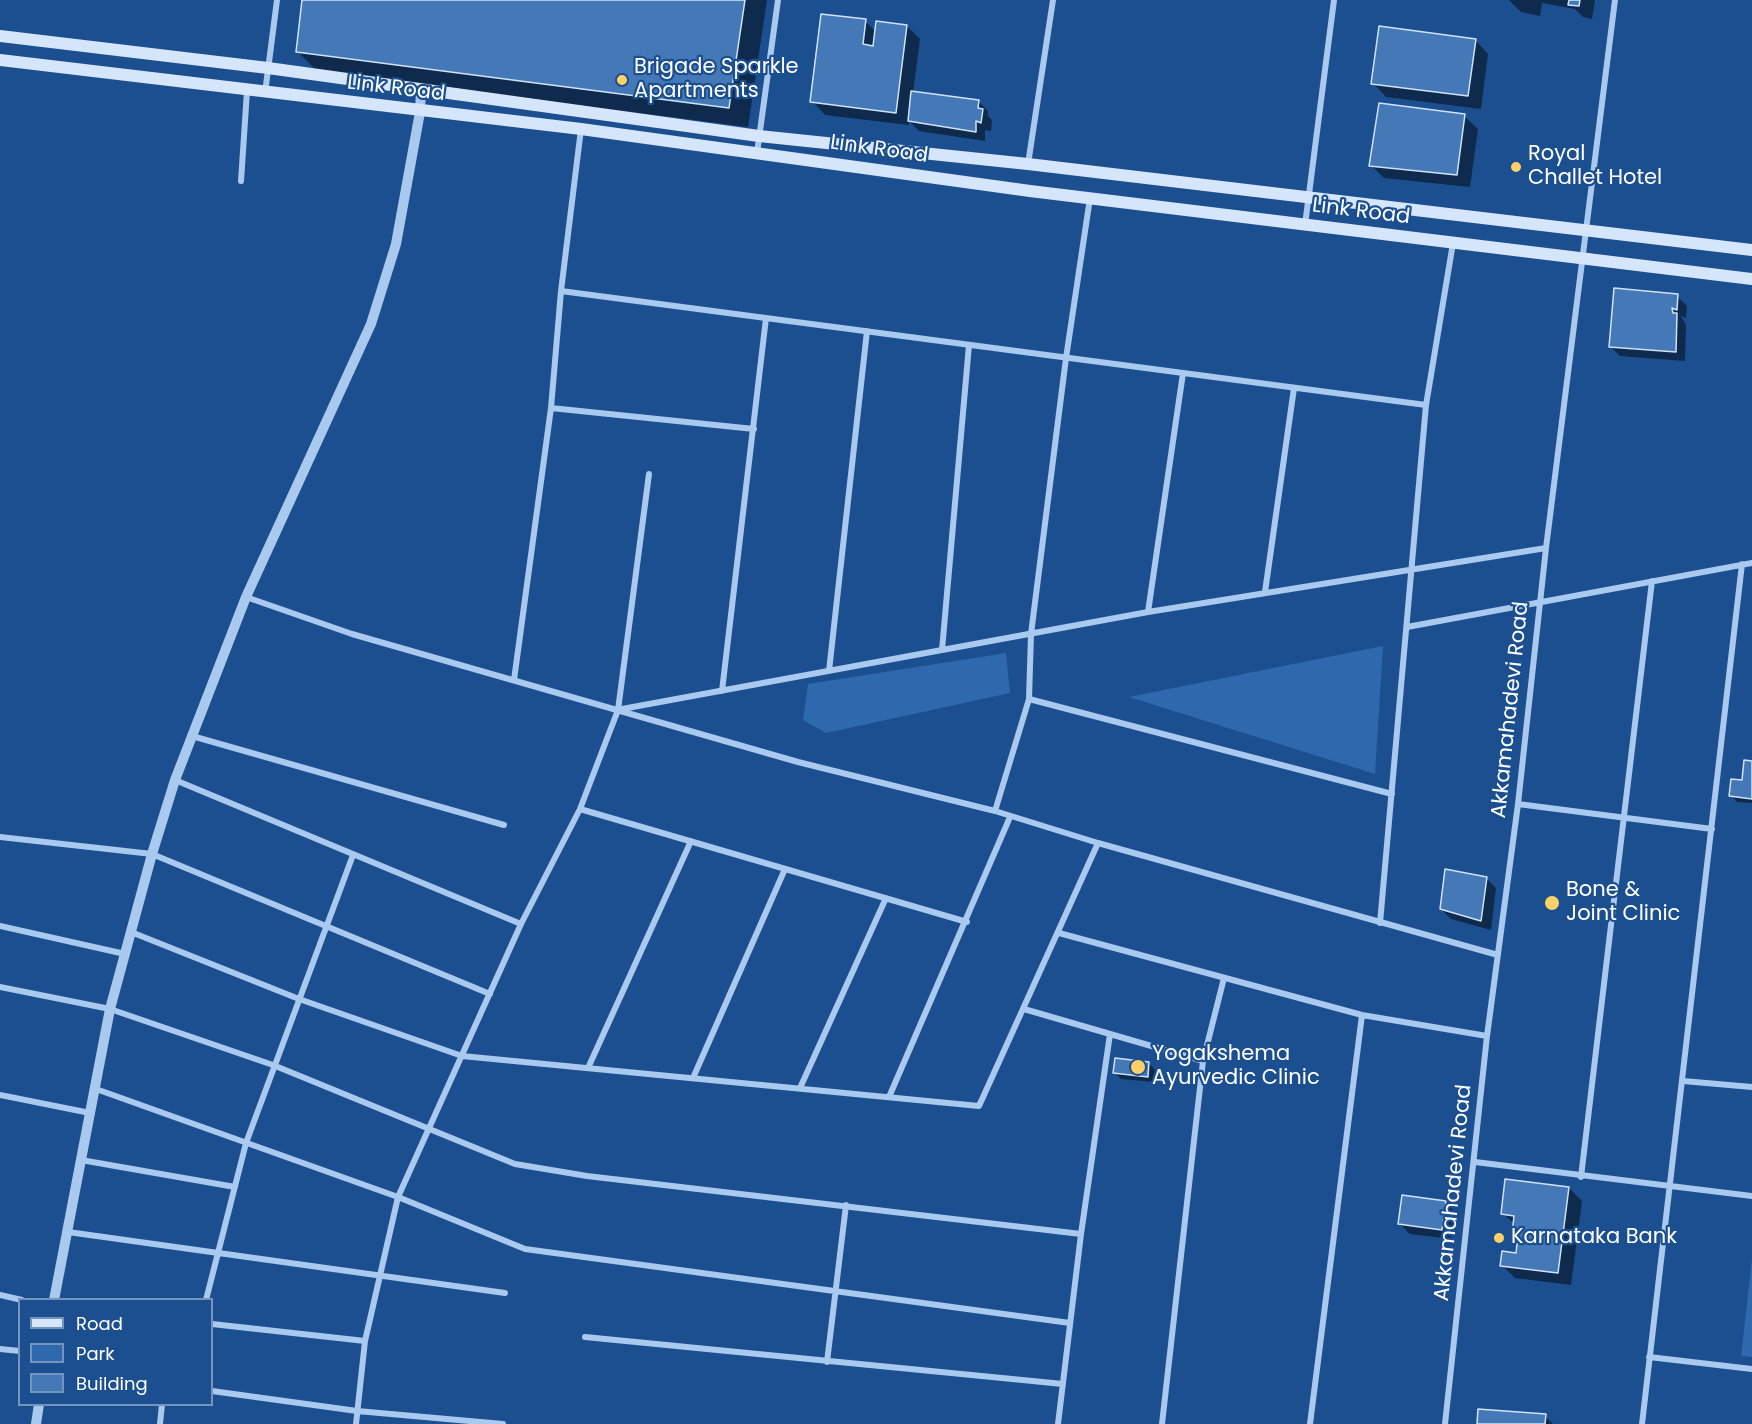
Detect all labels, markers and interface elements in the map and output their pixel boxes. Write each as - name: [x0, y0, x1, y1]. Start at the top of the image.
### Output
- place label: Brigade Sparkle Apartments: [634, 55, 799, 105]
- street label: Link Road: [345, 70, 447, 108]
- marker: Brigade Sparkle Apartments: [615, 73, 629, 87]
- street label: Link Road: [828, 131, 930, 169]
- place label: Royal Challet Hotel: [1528, 142, 1662, 192]
- marker: Royal Challet Hotel: [1509, 160, 1523, 174]
- street label: Link Road: [1310, 193, 1412, 231]
- street label: Akkamahadevi Road: [1487, 600, 1535, 820]
- place label: Bone & Joint Clinic: [1566, 878, 1680, 928]
- marker: Bone & Joint Clinic: [1543, 894, 1561, 912]
- place label: Yogakshema Ayurvedic Clinic: [1152, 1042, 1320, 1092]
- marker: Yogakshema Ayurvedic Clinic: [1129, 1058, 1147, 1076]
- street label: Akkamahadevi Road: [1430, 1083, 1478, 1303]
- place label: Karnataka Bank: [1511, 1225, 1677, 1251]
- marker: Karnataka Bank: [1492, 1231, 1506, 1245]
- legend: [18, 1298, 213, 1406]
- text: Road: [76, 1311, 123, 1336]
- text: Park: [76, 1341, 115, 1366]
- text: Building: [76, 1371, 148, 1396]

